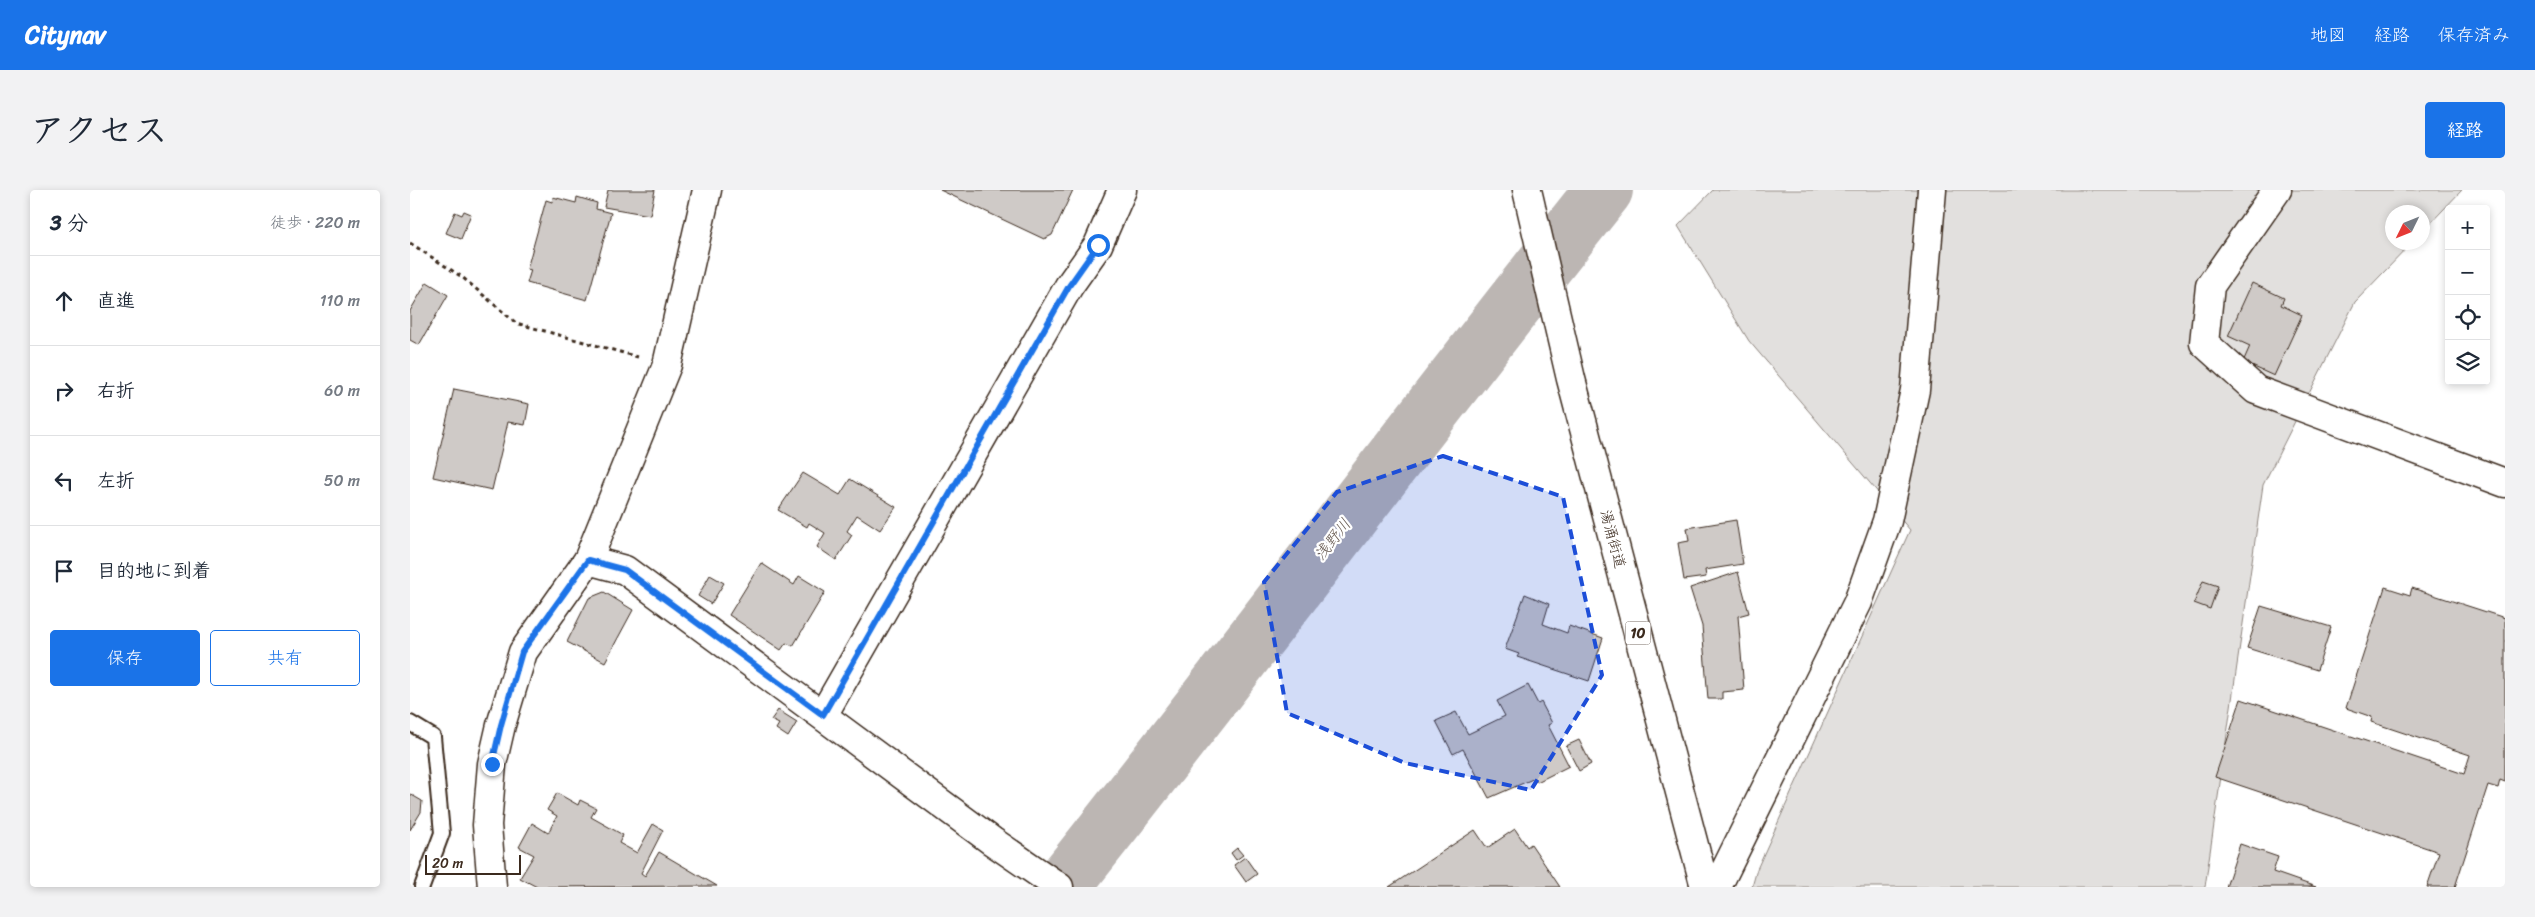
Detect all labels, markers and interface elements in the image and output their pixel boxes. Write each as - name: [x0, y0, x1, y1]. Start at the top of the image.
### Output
- text: Citynav: [25, 14, 106, 56]
- text: 地図: [2310, 19, 2346, 51]
- text: 経路: [2374, 19, 2410, 51]
- text: 保存済み: [2438, 19, 2510, 51]
- text: アクセス: [30, 99, 168, 161]
- button: 経路: [2425, 102, 2505, 158]
- text: 3 分: [50, 204, 88, 242]
- north arrow: [2385, 205, 2430, 250]
- map controls: [2445, 205, 2490, 385]
- button: +: [2445, 205, 2490, 250]
- text: 徒歩 · 220 m: [270, 208, 360, 237]
- route start: [1087, 234, 1110, 257]
- button: −: [2445, 250, 2490, 295]
- text: 直進: [97, 284, 135, 317]
- text: 110 m: [320, 286, 360, 315]
- icon: ahead: [50, 287, 78, 315]
- button: locate: [2445, 295, 2490, 340]
- button: layers: [2445, 340, 2490, 385]
- text: 右折: [97, 374, 135, 407]
- text: 60 m: [324, 376, 360, 405]
- icon: right: [50, 377, 78, 405]
- text: 左折: [97, 464, 135, 497]
- text: 50 m: [324, 466, 360, 495]
- icon: left: [50, 467, 78, 495]
- street label: 湯涌街道: [1593, 507, 1633, 571]
- water label: 浅野川: [1306, 511, 1359, 567]
- text: 目的地に到着: [97, 554, 211, 587]
- icon: arrive: [50, 557, 78, 585]
- road number: 10: [1626, 622, 1650, 644]
- button: 保存: [50, 630, 200, 686]
- button: 共有: [210, 630, 360, 686]
- route end: [481, 753, 504, 776]
- text: 20 m: [432, 851, 463, 876]
- scale bar: [425, 852, 521, 875]

